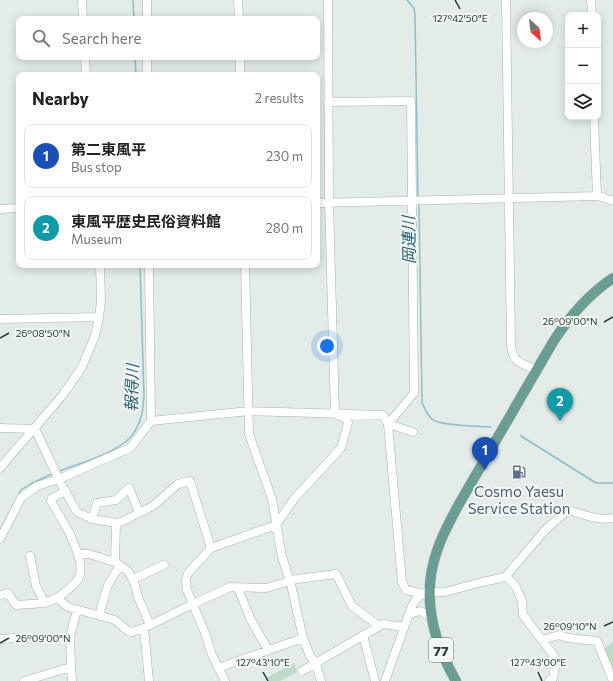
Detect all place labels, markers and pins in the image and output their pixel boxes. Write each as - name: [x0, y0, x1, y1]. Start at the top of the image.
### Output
- pin: 2: [547, 388, 573, 421]
- pin: 1: [472, 437, 498, 470]
- fuel station icon: Cosmo Yaesu Service Station: [511, 464, 527, 480]
- place label: Cosmo Yaesu Service Station: [468, 482, 570, 517]

